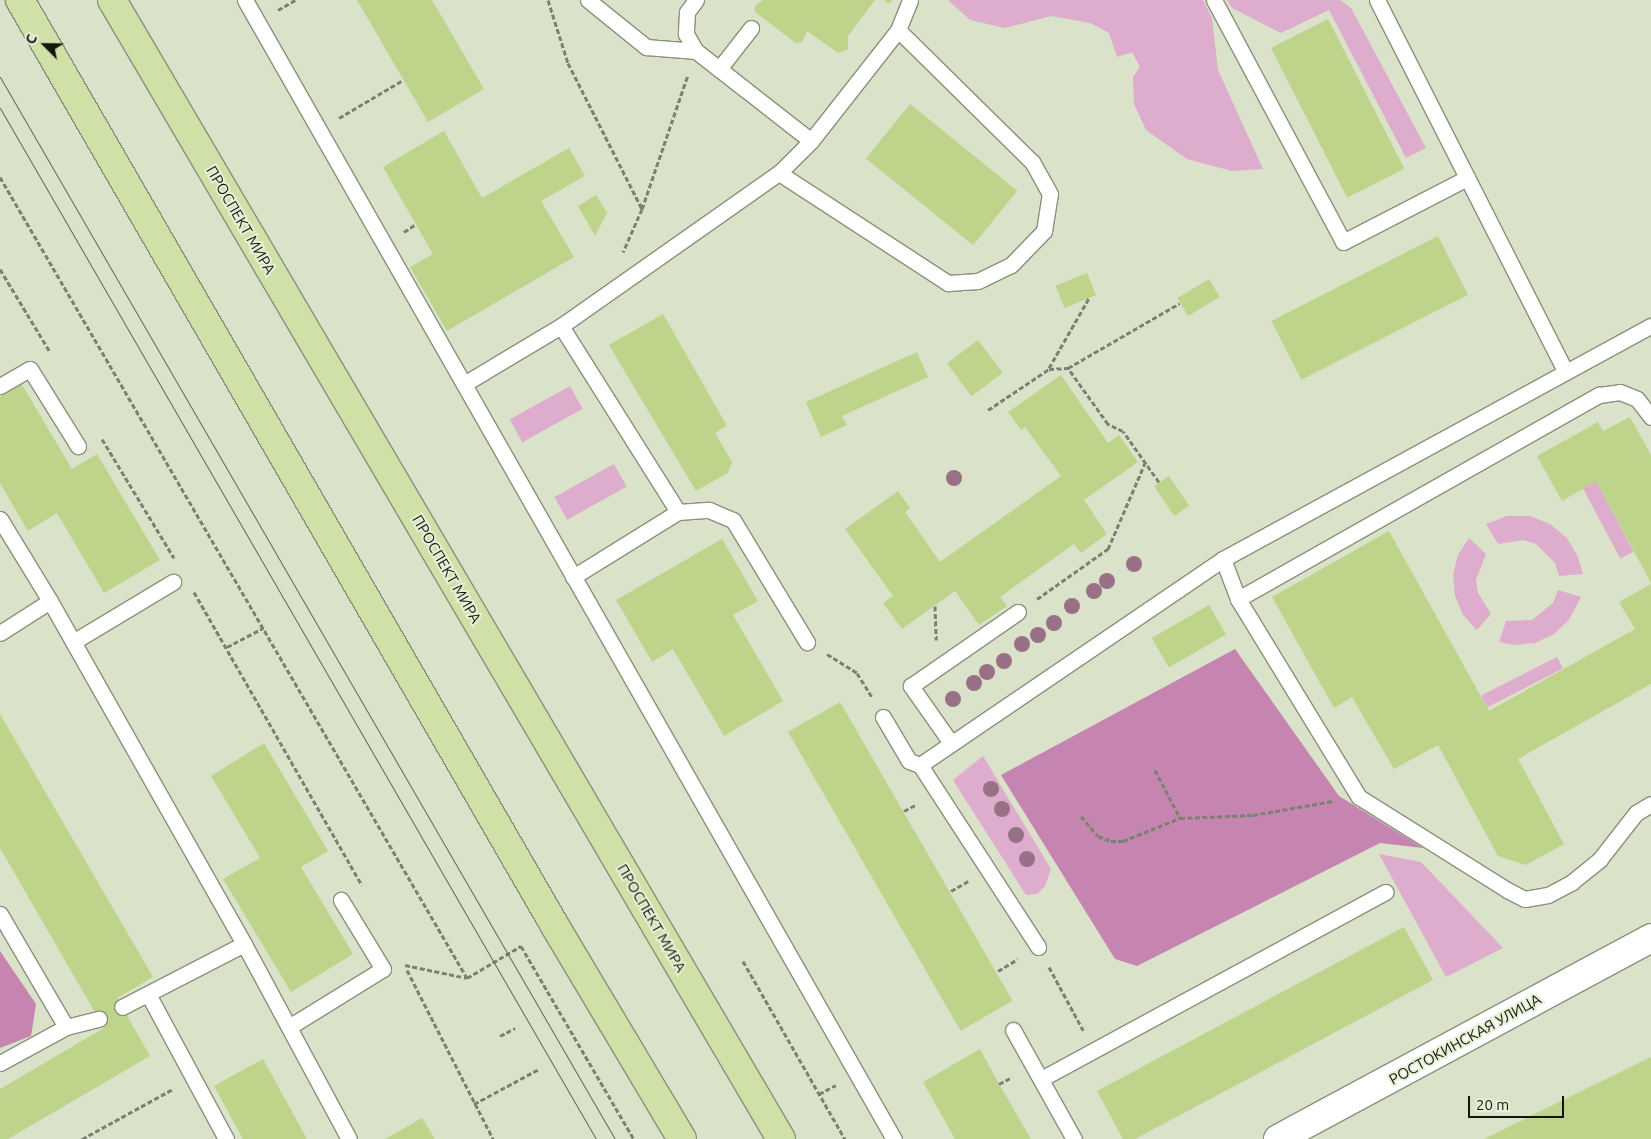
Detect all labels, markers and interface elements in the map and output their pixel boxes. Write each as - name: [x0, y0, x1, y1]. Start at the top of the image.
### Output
- north arrow: [20, 20, 70, 70]
- text: С: [22, 32, 40, 46]
- street label: ПРОСПЕКТ МИРА: [203, 163, 279, 277]
- street label: ПРОСПЕКТ МИРА: [409, 512, 485, 626]
- street label: ПРОСПЕКТ МИРА: [614, 861, 690, 975]
- street label: РОСТОКИНСКАЯ УЛИЦА: [1386, 990, 1544, 1088]
- scale bar: [1471, 1086, 1567, 1118]
- text: 20 m: [1476, 1096, 1509, 1113]

